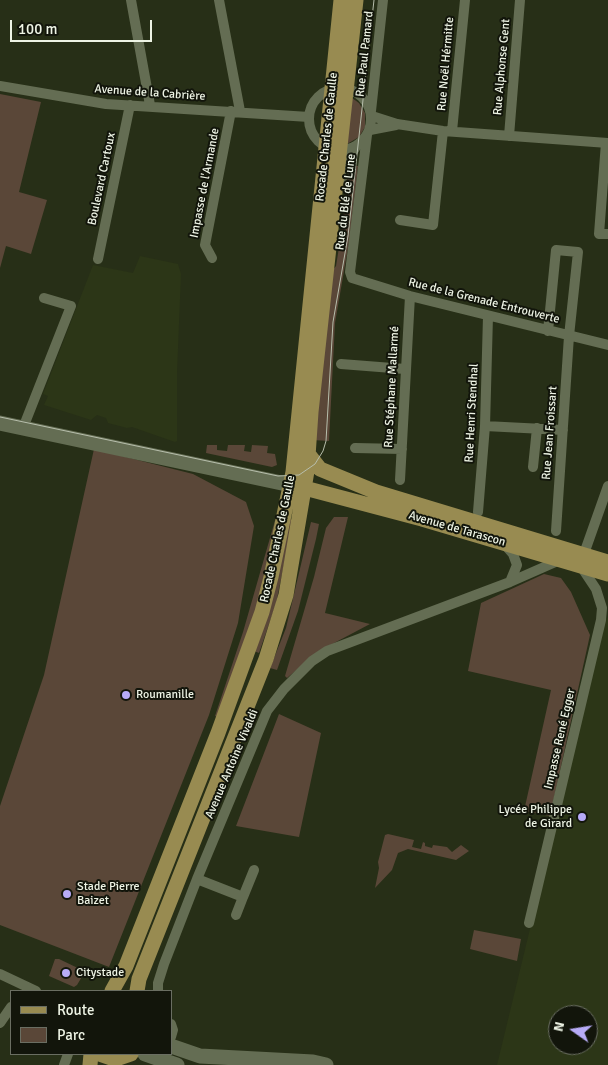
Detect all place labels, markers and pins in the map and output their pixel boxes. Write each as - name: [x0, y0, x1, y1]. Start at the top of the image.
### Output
- place label: Roumanille: [136, 688, 194, 702]
- marker: Roumanille: [120, 689, 132, 701]
- place label: Lycée Philippe de Girard: [499, 803, 572, 831]
- marker: Lycée Philippe de Girard: [576, 811, 588, 823]
- place label: Stade Pierre Baizet: [77, 880, 140, 908]
- marker: Stade Pierre Baizet: [61, 888, 73, 900]
- place label: Citystade: [76, 966, 124, 980]
- marker: Citystade: [60, 967, 72, 979]

